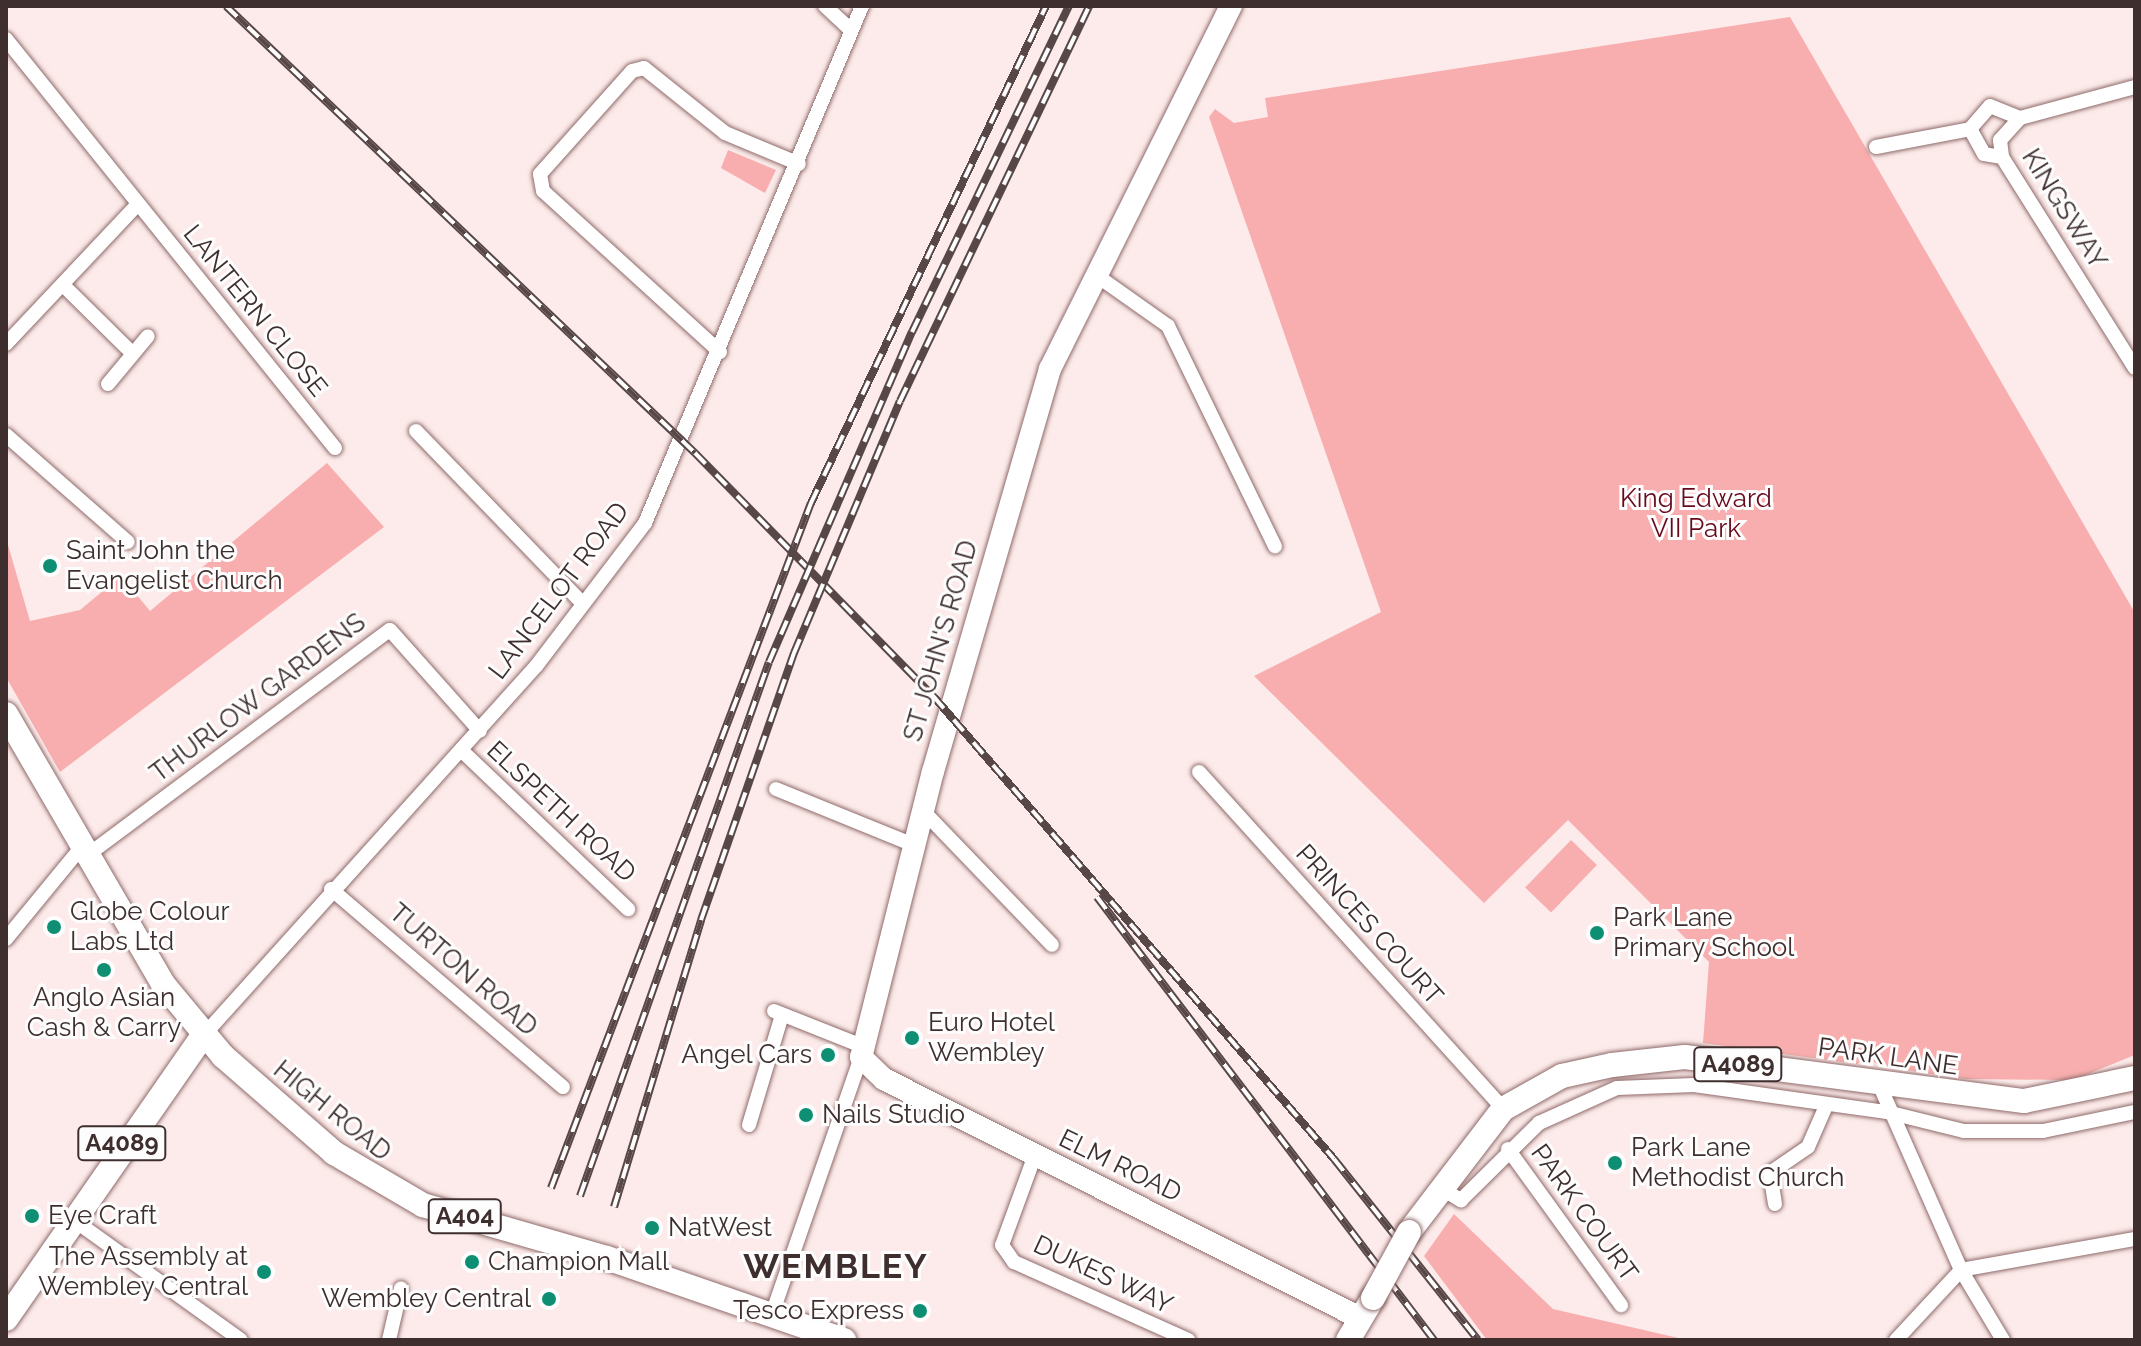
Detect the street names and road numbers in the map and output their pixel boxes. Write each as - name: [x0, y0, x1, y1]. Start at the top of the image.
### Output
- street label: KINGSWAY: [2015, 143, 2113, 275]
- street label: LANTERN CLOSE: [176, 219, 334, 403]
- street label: LANCELOT ROAD: [482, 496, 636, 686]
- street label: ST JOHN'S ROAD: [897, 536, 985, 746]
- street label: THURLOW GARDENS: [144, 607, 372, 789]
- street label: ELSPETH ROAD: [480, 735, 642, 889]
- street label: PRINCES COURT: [1289, 838, 1449, 1012]
- street label: TURTON ROAD: [383, 897, 543, 1043]
- street label: PARK LANE: [1816, 1032, 1960, 1082]
- road number: A4089: [1692, 1044, 1784, 1084]
- street label: HIGH ROAD: [267, 1054, 397, 1168]
- road number: A4089: [76, 1123, 168, 1163]
- street label: ELM ROAD: [1054, 1123, 1186, 1209]
- street label: PARK COURT: [1524, 1138, 1644, 1288]
- road number: A404: [427, 1196, 503, 1236]
- street label: DUKES WAY: [1028, 1229, 1178, 1321]

